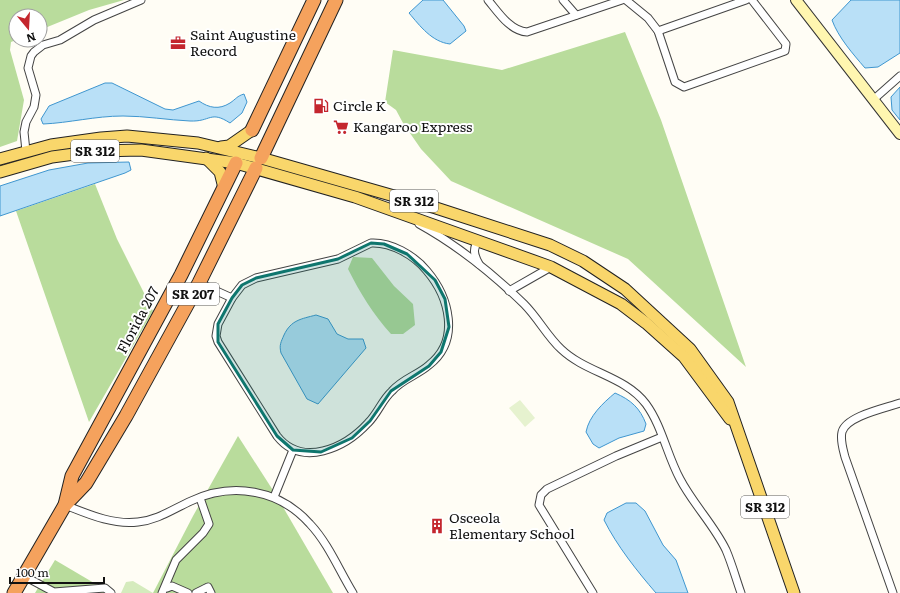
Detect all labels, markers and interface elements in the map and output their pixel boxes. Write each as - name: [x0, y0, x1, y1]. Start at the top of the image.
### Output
- north arrow: [8, 8, 48, 48]
- place label: Saint Augustine Record: [190, 24, 296, 60]
- text: N: [25, 29, 38, 47]
- office icon: Saint Augustine Record: [169, 34, 187, 52]
- place label: Circle K: [333, 95, 386, 115]
- fuel station icon: Circle K: [312, 97, 330, 115]
- place label: Kangaroo Express: [353, 116, 472, 136]
- supermarket icon: Kangaroo Express: [332, 118, 350, 136]
- road number: SR 312: [71, 140, 119, 162]
- road number: SR 312: [390, 190, 438, 212]
- street label: Florida 207: [111, 282, 163, 357]
- road number: SR 207: [167, 283, 219, 305]
- road number: SR 312: [741, 496, 789, 518]
- place label: Osceola Elementary School: [449, 507, 575, 543]
- building icon: Osceola Elementary School: [428, 517, 446, 535]
- scale bar: [10, 559, 104, 585]
- text: 100 m: [16, 563, 49, 581]

